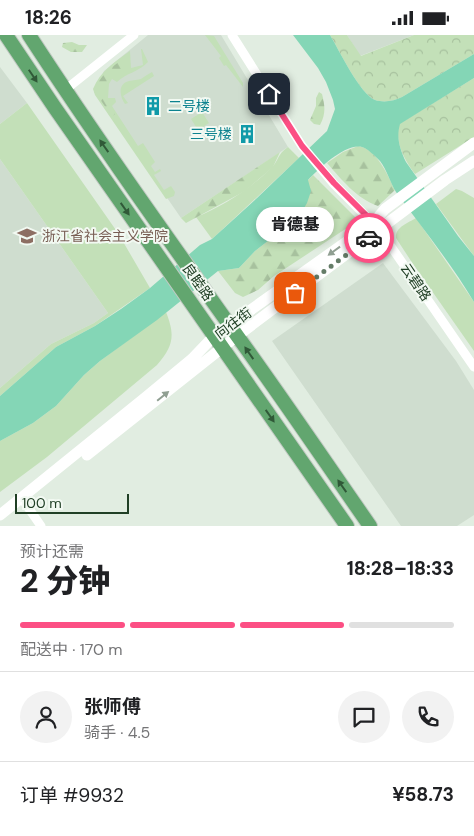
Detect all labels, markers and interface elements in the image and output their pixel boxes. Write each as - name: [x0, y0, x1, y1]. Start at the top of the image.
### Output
- text: 18:26: [25, 5, 72, 30]
- one-way arrow: [28, 69, 38, 82]
- pin: [248, 73, 290, 115]
- icon: home: [255, 80, 283, 108]
- building icon: 二号楼: [142, 95, 164, 117]
- place label: 二号楼: [168, 97, 210, 115]
- building icon: 三号楼: [236, 123, 258, 145]
- place label: 三号楼: [190, 125, 232, 143]
- one-way arrow: [99, 139, 109, 153]
- one-way arrow: [120, 202, 130, 216]
- callout: 肯德基: [256, 208, 334, 243]
- courier: [344, 213, 394, 263]
- text: 肯德基: [271, 214, 319, 235]
- icon: car: [355, 224, 383, 252]
- school or university icon: 浙江省社会主义学院: [16, 225, 38, 247]
- place label: 浙江省社会主义学院: [42, 227, 168, 245]
- one-way arrow: [327, 246, 341, 256]
- street label: 良睦路: [179, 260, 217, 304]
- street label: 云碧路: [397, 260, 435, 304]
- pin: [274, 272, 316, 314]
- icon: bag: [281, 279, 309, 307]
- street label: 向往街: [211, 303, 255, 343]
- one-way arrow: [244, 346, 254, 360]
- one-way arrow: [157, 390, 170, 401]
- one-way arrow: [265, 410, 275, 423]
- one-way arrow: [337, 479, 347, 493]
- scale bar: [15, 491, 129, 514]
- text: 100 m: [22, 494, 62, 512]
- text: 预计还需: [20, 541, 84, 562]
- text: 18:28–18:33: [347, 556, 454, 581]
- text: 2 分钟: [20, 560, 110, 602]
- text: 配送中 · 170 m: [20, 639, 122, 660]
- button: person: [20, 691, 72, 743]
- button: chat: [338, 691, 390, 743]
- button: phone: [402, 691, 454, 743]
- text: 张师傅: [84, 694, 141, 719]
- text: 骑手 · 4.5: [84, 722, 150, 743]
- text: ¥58.73: [392, 782, 454, 807]
- text: 订单 #9932: [20, 783, 124, 808]

